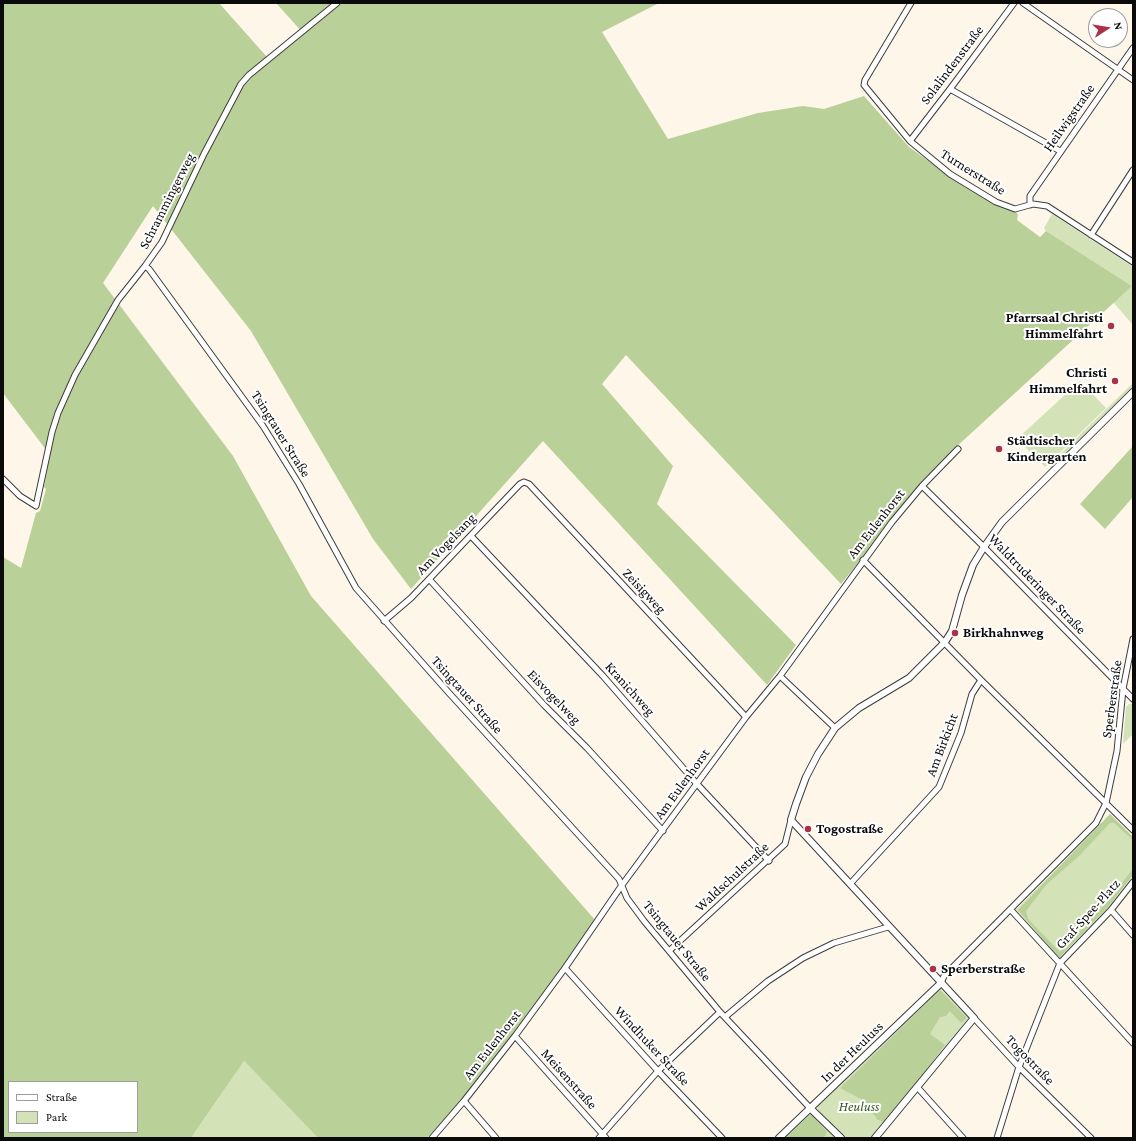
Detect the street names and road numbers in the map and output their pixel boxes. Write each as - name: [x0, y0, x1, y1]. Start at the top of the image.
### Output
- street label: Solalindenstraße: [917, 22, 987, 108]
- street label: Heilwigstraße: [1040, 81, 1098, 155]
- street label: Turnerstraße: [937, 145, 1009, 199]
- street label: Schrammingerweg: [136, 150, 198, 252]
- street label: Tsingtauer Straße: [248, 388, 314, 480]
- street label: Am Eulenhorst: [844, 486, 908, 562]
- street label: Am Vogelsang: [413, 510, 479, 578]
- street label: Waldtruderinger Straße: [985, 530, 1089, 638]
- street label: Zeisigweg: [619, 565, 669, 617]
- street label: Tsingtauer Straße: [428, 653, 506, 737]
- street label: Kranichweg: [601, 659, 659, 719]
- street label: Sperberstraße: [1098, 659, 1126, 739]
- street label: Eisvogelweg: [524, 666, 584, 728]
- street label: Am Birkicht: [922, 711, 962, 779]
- street label: Am Eulenhorst: [651, 745, 713, 823]
- street label: Waldschulstraße: [692, 839, 772, 915]
- street label: Graf-Spee-Platz: [1052, 876, 1124, 952]
- street label: Tsingtauer Straße: [639, 897, 715, 985]
- street label: Windhuker Straße: [611, 1003, 693, 1089]
- street label: Am Eulenhorst: [460, 1007, 524, 1083]
- street label: In der Heuluss: [817, 1018, 887, 1086]
- street label: Togostraße: [1002, 1032, 1058, 1088]
- street label: Meisenstraße: [537, 1045, 601, 1113]

